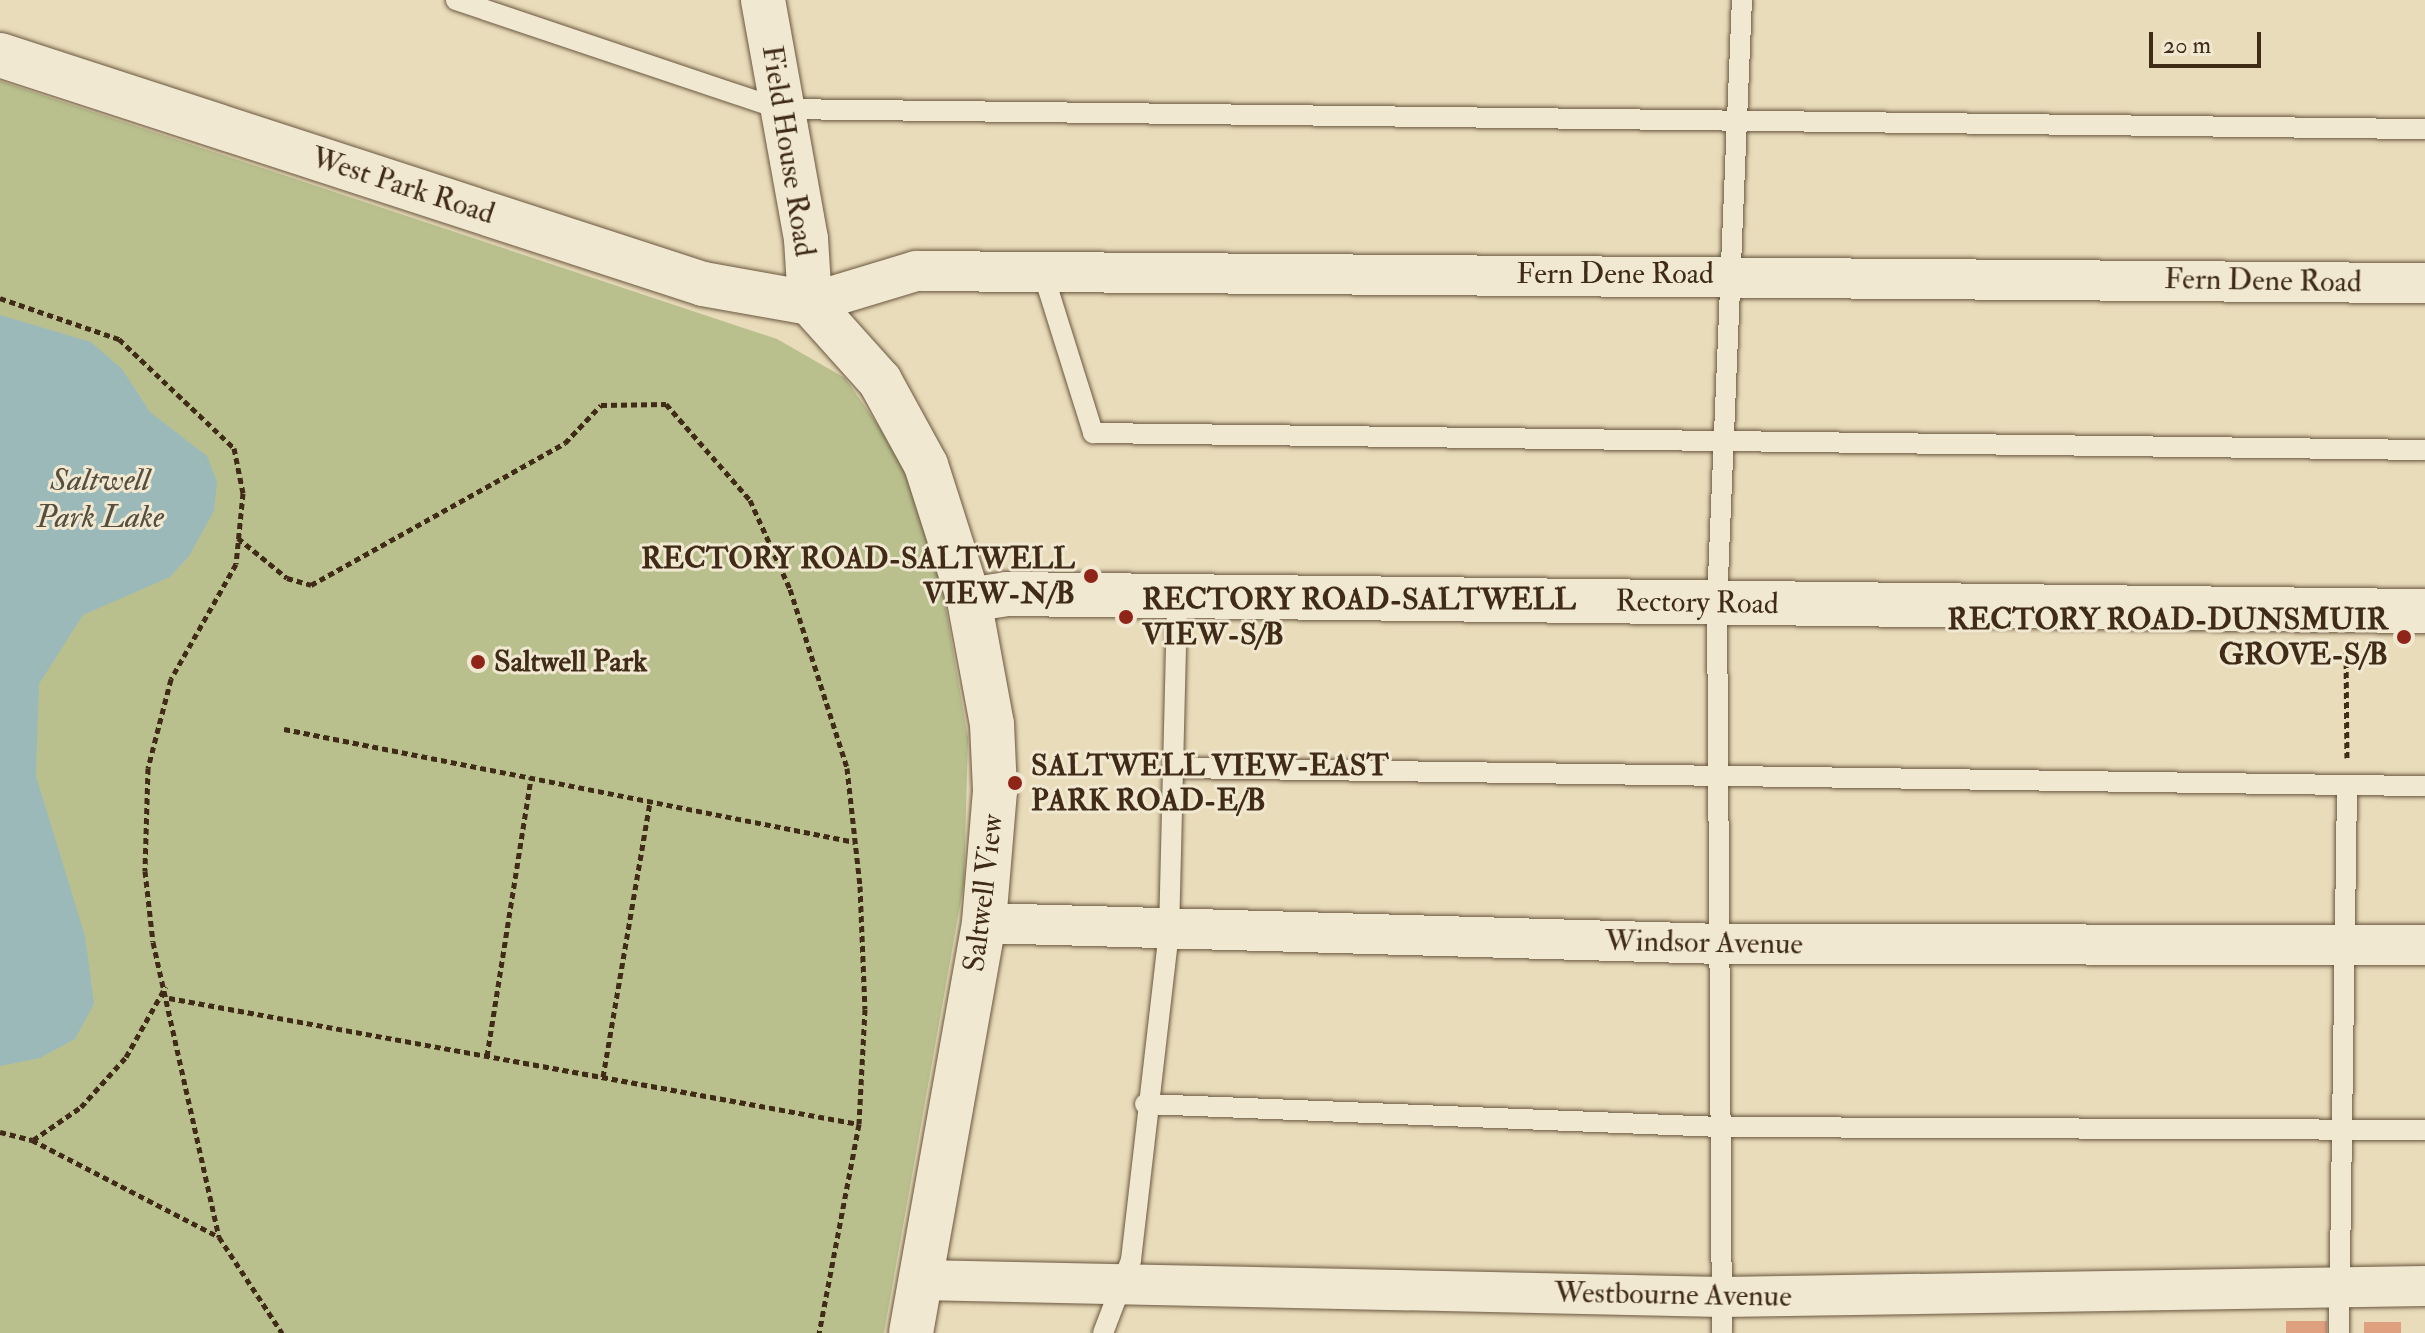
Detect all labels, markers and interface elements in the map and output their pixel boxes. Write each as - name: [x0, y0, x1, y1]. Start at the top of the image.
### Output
- scale bar: [2153, 16, 2265, 66]
- text: 20 m: [2163, 30, 2211, 61]
- street label: Field House Road: [754, 43, 822, 259]
- street label: West Park Road: [307, 139, 499, 233]
- street label: Fern Dene Road: [1516, 256, 1714, 292]
- street label: Fern Dene Road: [2164, 261, 2362, 301]
- water label: Saltwell Park Lake: [36, 462, 164, 537]
- place label: RECTORY ROAD-SALTWELL VIEW-N/B: [641, 541, 1075, 612]
- marker: RECTORY ROAD-SALTWELL VIEW-N/B: [1082, 567, 1100, 585]
- place label: RECTORY ROAD-SALTWELL VIEW-S/B: [1142, 582, 1576, 652]
- street label: Rectory Road: [1615, 584, 1779, 622]
- place label: RECTORY ROAD-DUNSMUIR GROVE-S/B: [1947, 602, 2388, 672]
- marker: RECTORY ROAD-SALTWELL VIEW-S/B: [1117, 608, 1135, 626]
- marker: RECTORY ROAD-DUNSMUIR GROVE-S/B: [2395, 628, 2413, 646]
- place label: Saltwell Park: [494, 644, 647, 680]
- marker: Saltwell Park: [469, 653, 487, 671]
- place label: SALTWELL VIEW-EAST PARK ROAD-E/B: [1031, 748, 1389, 818]
- marker: SALTWELL VIEW-EAST PARK ROAD-E/B: [1006, 774, 1024, 792]
- street label: Saltwell View: [956, 812, 1012, 974]
- street label: Windsor Avenue: [1605, 923, 1803, 963]
- street label: Westbourne Avenue: [1554, 1275, 1792, 1315]

